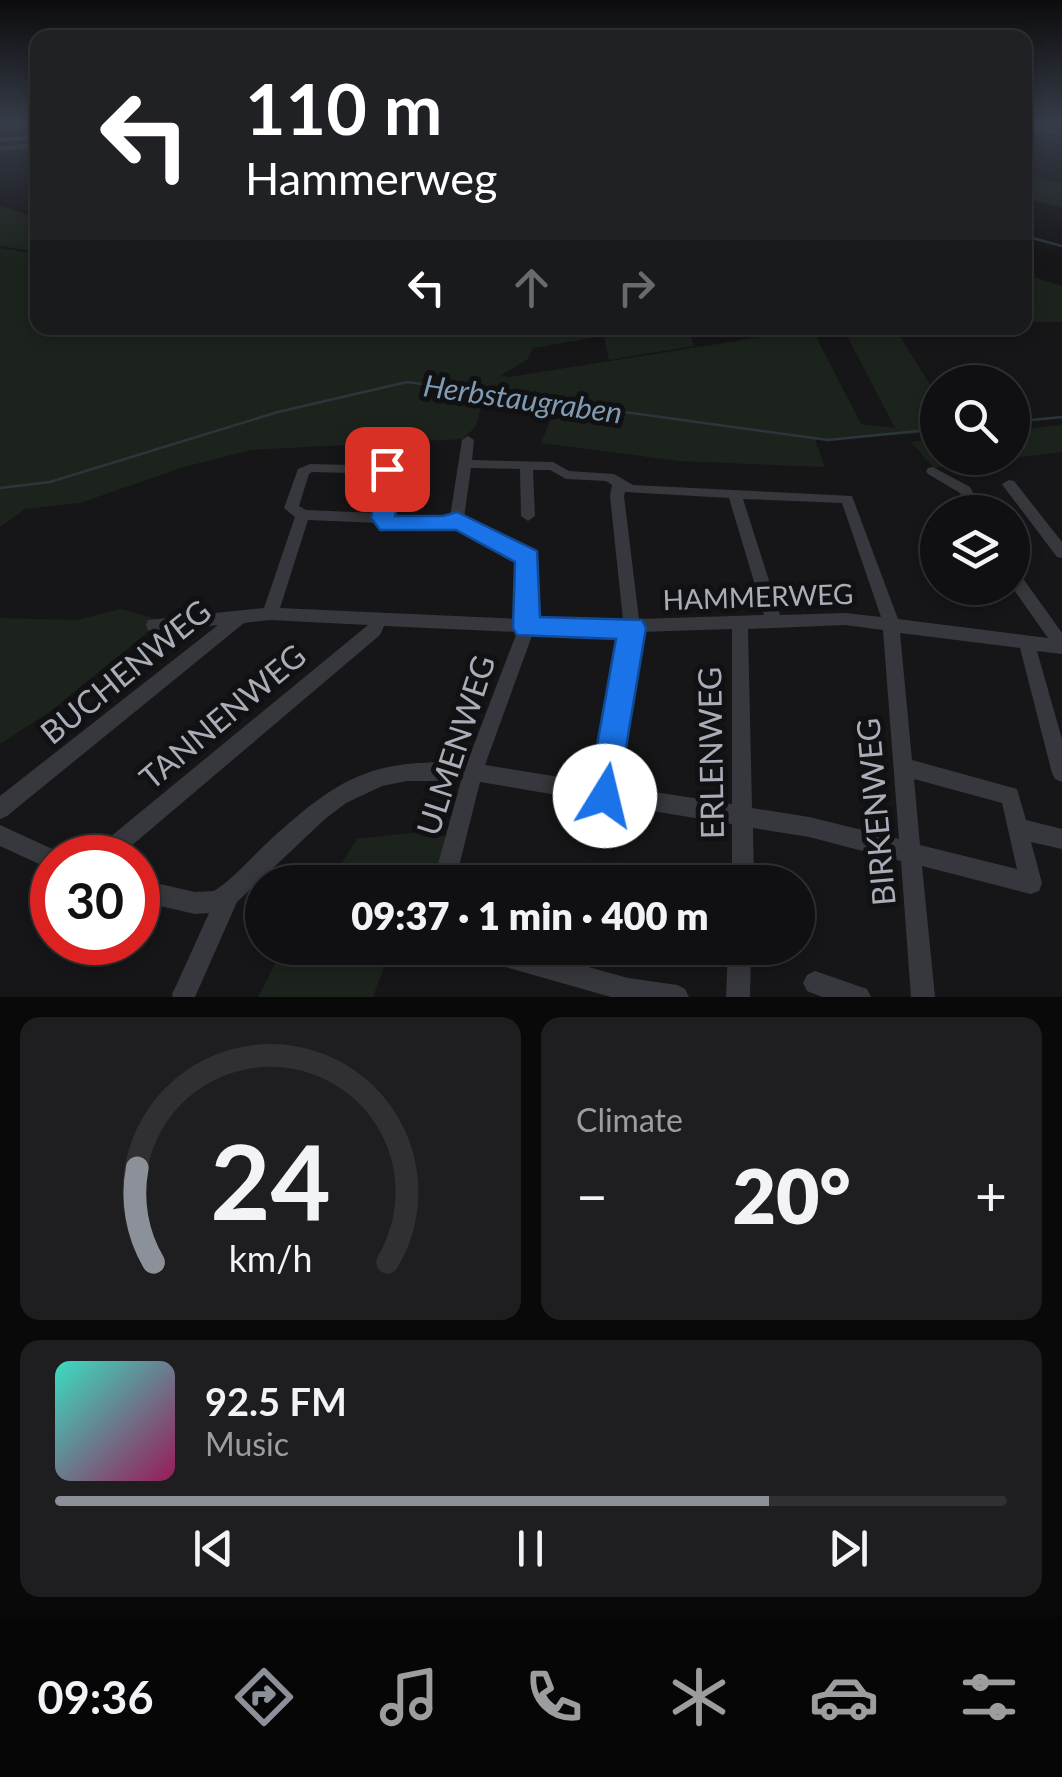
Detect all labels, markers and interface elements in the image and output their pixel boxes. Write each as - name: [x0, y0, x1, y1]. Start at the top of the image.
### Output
- text: 110 m: [245, 66, 442, 150]
- icon: left: [80, 70, 210, 200]
- text: Hammerweg: [245, 151, 497, 205]
- icon: left: [399, 260, 454, 315]
- icon: ahead: [504, 260, 559, 315]
- icon: right: [609, 260, 664, 315]
- map controls: [920, 365, 1030, 605]
- button: search: [920, 365, 1030, 475]
- water label: Herbstaugraben: [421, 366, 625, 430]
- pin: [345, 427, 430, 512]
- icon: arrive: [360, 442, 415, 497]
- button: layers: [920, 495, 1030, 605]
- street label: HAMMERWEG: [662, 576, 854, 616]
- street label: BUCHENWEG: [32, 591, 218, 751]
- street label: TANNENWEG: [131, 635, 313, 797]
- street label: ULMENWEG: [408, 650, 502, 840]
- street label: ERLENWEG: [689, 666, 731, 840]
- street label: BIRKENWEG: [847, 717, 903, 907]
- position arrow: [553, 744, 657, 848]
- speed limit sign: 30: [30, 835, 160, 965]
- text: 09:37 · 1 min · 400 m: [351, 892, 709, 938]
- text: Climate: [576, 1100, 683, 1139]
- text: 24: [210, 1117, 331, 1242]
- text: 20°: [732, 1150, 851, 1240]
- text: −: [576, 1162, 608, 1228]
- text: +: [975, 1162, 1007, 1228]
- text: km/h: [229, 1237, 312, 1280]
- text: 92.5 FM: [205, 1378, 347, 1424]
- text: Music: [205, 1424, 289, 1463]
- icon: previous: [186, 1521, 241, 1576]
- icon: pause: [503, 1521, 558, 1576]
- icon: next: [821, 1521, 876, 1576]
- icon: directions: [229, 1662, 299, 1732]
- icon: music: [374, 1662, 444, 1732]
- icon: phone: [519, 1662, 589, 1732]
- icon: climate: [664, 1662, 734, 1732]
- icon: car: [809, 1662, 879, 1732]
- icon: filters: [954, 1662, 1024, 1732]
- text: 09:36: [38, 1670, 154, 1724]

